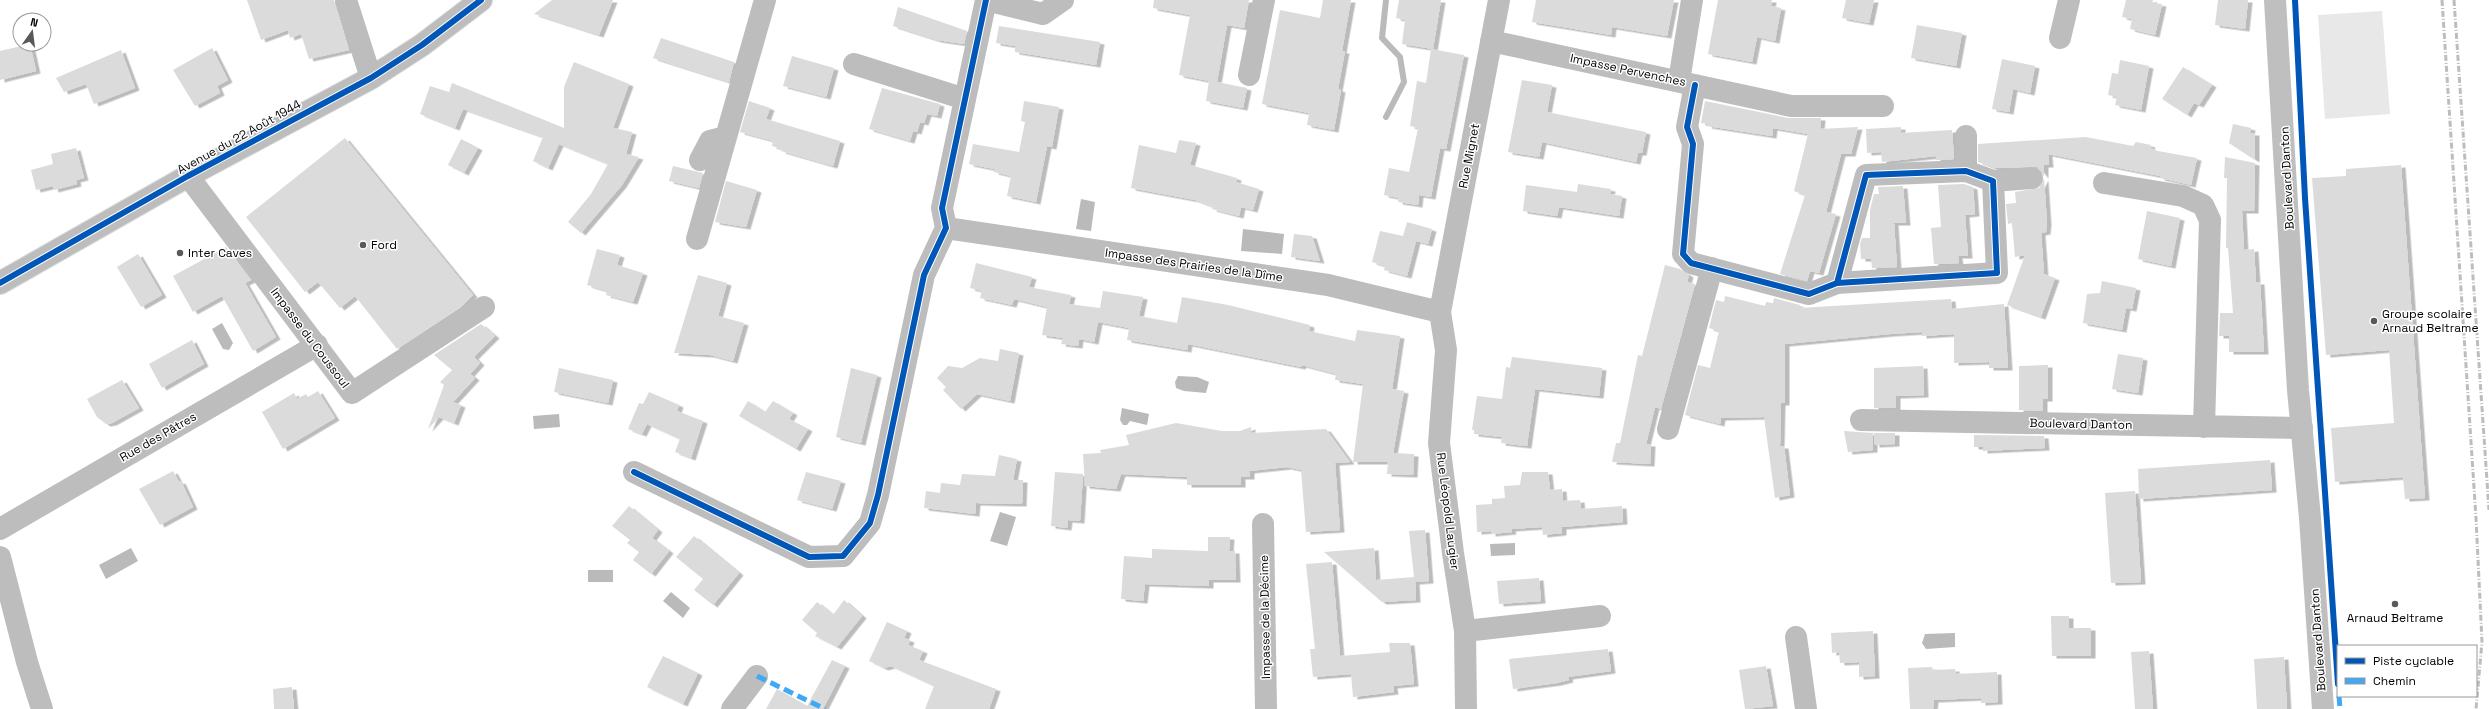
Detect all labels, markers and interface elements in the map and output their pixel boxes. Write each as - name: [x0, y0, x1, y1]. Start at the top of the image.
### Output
- north arrow: [12, 12, 52, 52]
- text: N: [29, 15, 40, 30]
- street label: Impasse Pervenches: [1569, 50, 1687, 90]
- street label: Avenue du 22 Août 1944: [174, 96, 304, 178]
- street label: Rue Mignet: [1455, 122, 1483, 190]
- street label: Boulevard Danton: [2276, 126, 2298, 230]
- place label: Ford: [371, 237, 397, 253]
- marker: Ford: [358, 240, 368, 250]
- place label: Inter Caves: [188, 245, 252, 261]
- street label: Impasse des Prairies de la Dîme: [1104, 245, 1284, 285]
- marker: Inter Caves: [175, 248, 185, 258]
- street label: Impasse du Coussoul: [267, 285, 353, 391]
- place label: Groupe scolaire Arnaud Beltrame: [2382, 306, 2479, 336]
- marker: Groupe scolaire Arnaud Beltrame: [2369, 316, 2379, 326]
- street label: Rue des Pâtres: [117, 409, 199, 465]
- street label: Boulevard Danton: [2029, 415, 2133, 433]
- street label: Rue Léopold Laugier: [1433, 451, 1463, 571]
- street label: Impasse de la Décime: [1256, 555, 1274, 679]
- street label: Boulevard Danton: [2306, 588, 2330, 692]
- marker: Arnaud Beltrame: [2390, 599, 2400, 609]
- place label: Arnaud Beltrame: [2347, 610, 2443, 626]
- legend: [2337, 645, 2477, 697]
- text: Piste cyclable: [2373, 653, 2454, 669]
- text: Chemin: [2373, 673, 2416, 689]

